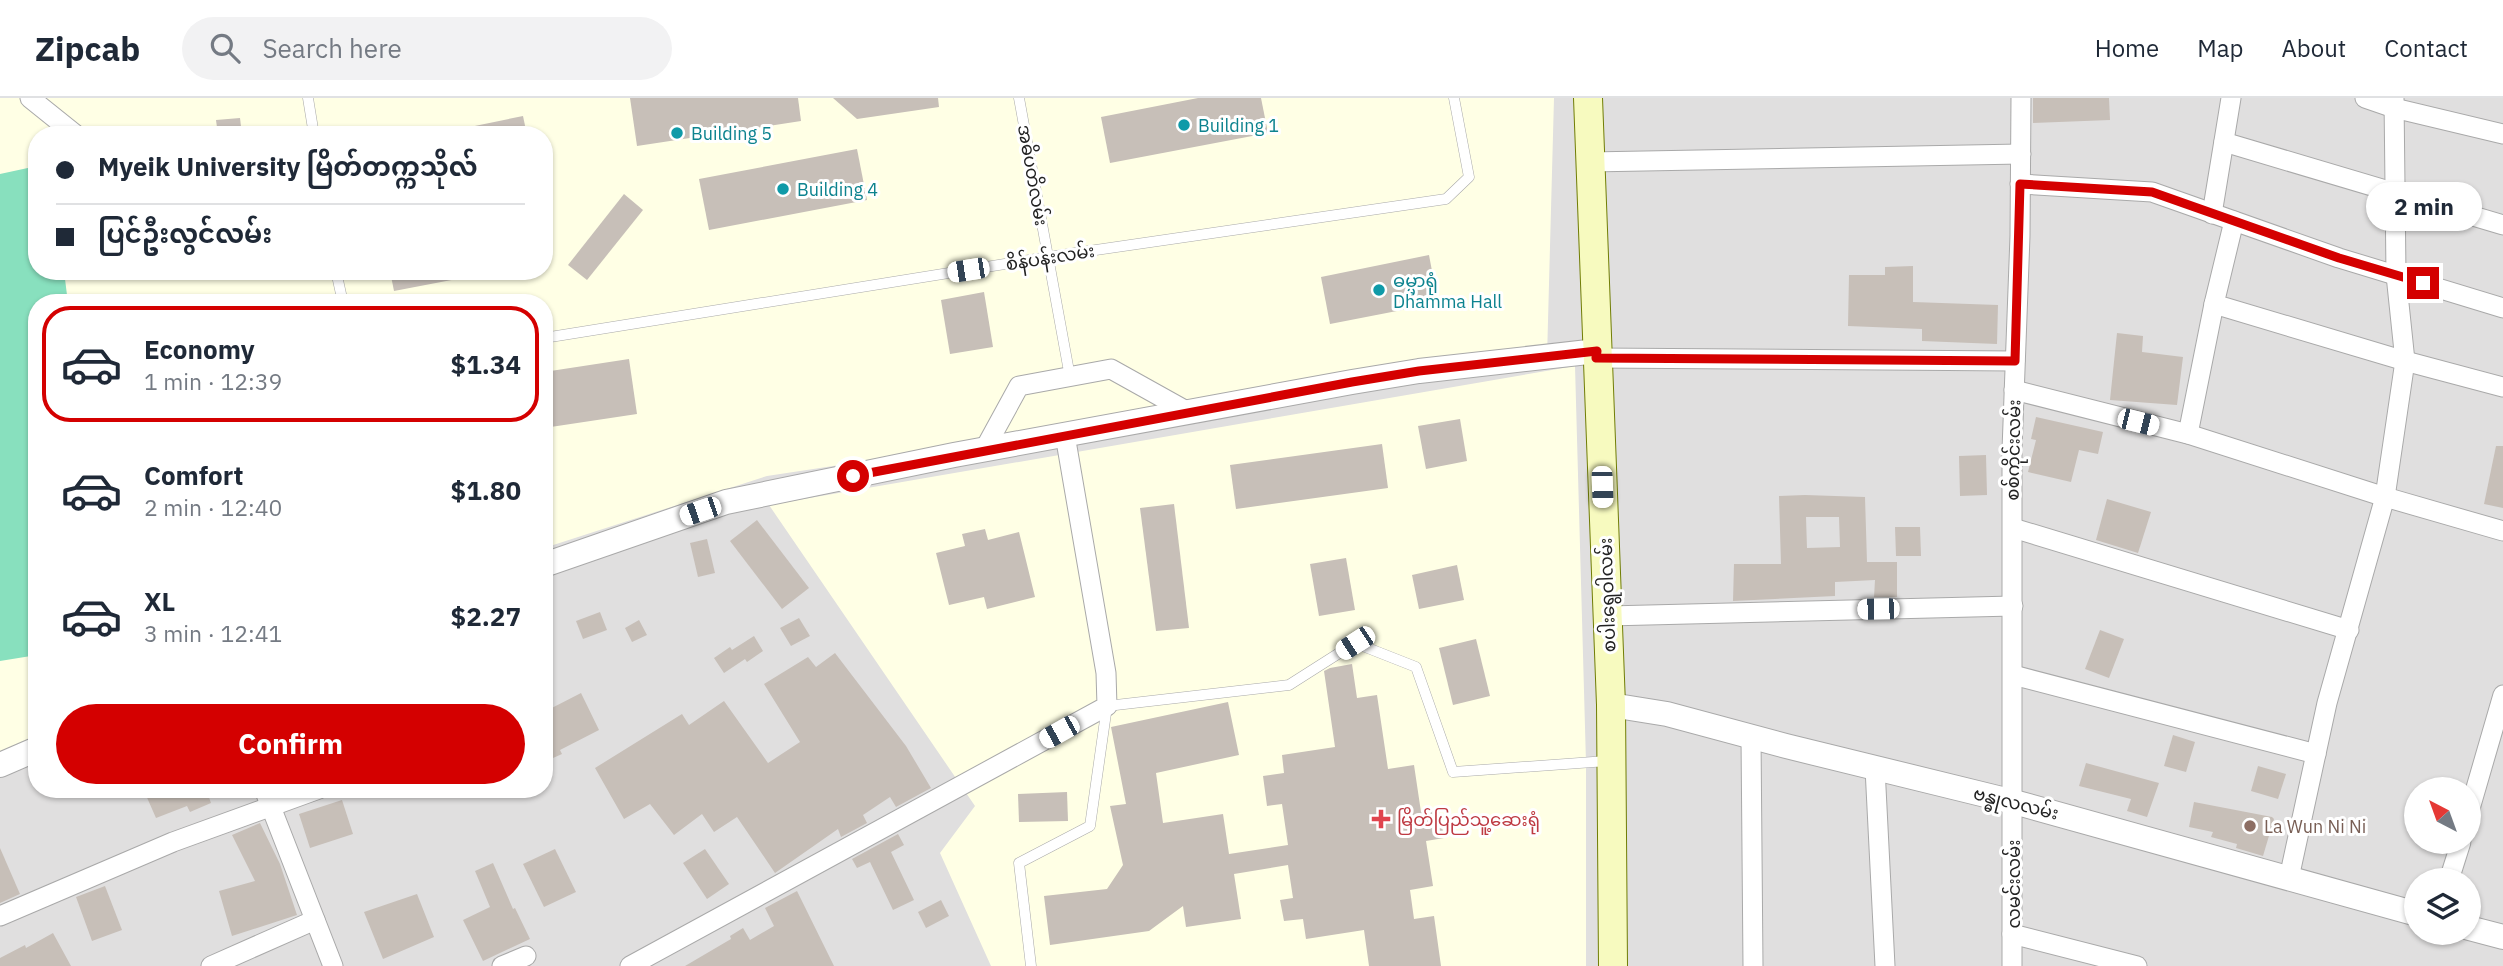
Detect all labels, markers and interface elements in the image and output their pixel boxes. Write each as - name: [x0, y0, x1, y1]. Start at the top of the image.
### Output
- search box: [182, 17, 672, 80]
- text: Zipcab: [35, 27, 140, 70]
- icon: search: [206, 29, 244, 67]
- text: Search here: [262, 31, 402, 65]
- text: Home: [2095, 32, 2159, 64]
- text: Map: [2197, 32, 2243, 64]
- text: About: [2281, 32, 2346, 64]
- text: Contact: [2384, 32, 2468, 64]
- place label: Building 1: [1198, 114, 1279, 137]
- marker: Building 1: [1176, 117, 1192, 133]
- place label: Building 5: [691, 122, 772, 145]
- street label: အဓိပတိလမ်း: [1013, 122, 1055, 227]
- marker: Building 5: [669, 125, 685, 141]
- text: Myeik University မြိတ်တက္ကသိုလ်: [98, 149, 478, 183]
- place label: Building 4: [797, 178, 878, 201]
- marker: Building 4: [775, 181, 791, 197]
- callout: 2 min: [2365, 181, 2481, 230]
- text: 2 min: [2394, 191, 2454, 221]
- text: ပြင်ဦးလွင်လမ်း: [98, 216, 272, 250]
- street label: စိန်ပန်းလမ်း: [1004, 237, 1097, 279]
- car: [946, 256, 991, 284]
- route end: [2407, 267, 2439, 299]
- place label: ဓမ္မာရုံ Dhamma Hall: [1393, 269, 1502, 313]
- marker: ဓမ္မာရုံ Dhamma Hall: [1371, 282, 1387, 298]
- text: Economy: [144, 332, 255, 366]
- icon: car: [60, 333, 123, 396]
- text: $1.34: [451, 347, 521, 381]
- text: 1 min · 12:39: [144, 366, 282, 396]
- street label: စစ်ကိုင်းလမ်း: [1999, 399, 2029, 501]
- car: [2116, 407, 2161, 437]
- text: Comfort: [144, 458, 243, 492]
- icon: car: [60, 459, 123, 522]
- route start: [837, 460, 869, 492]
- car: [1591, 466, 1614, 508]
- text: $1.80: [451, 473, 521, 507]
- text: 2 min · 12:40: [144, 492, 282, 522]
- car: [677, 494, 724, 528]
- street label: စပါးရွေဝါလမ်း: [1593, 537, 1624, 653]
- text: XL: [144, 584, 175, 618]
- icon: car: [60, 585, 123, 648]
- car: [1857, 598, 1900, 620]
- text: $2.27: [451, 599, 521, 633]
- text: 3 min · 12:41: [144, 618, 282, 648]
- car: [1332, 623, 1379, 663]
- button: Confirm: [56, 704, 525, 784]
- car: [1036, 713, 1083, 751]
- north arrow: [2404, 777, 2482, 854]
- map controls: [2404, 777, 2481, 945]
- street label: ဗန္ဓုလလမ်း: [1970, 780, 2061, 829]
- place label: မြိတ်ပြည်သူ့ဆေးရုံ: [1397, 806, 1540, 835]
- marker: မြိတ်ပြည်သူ့ဆေးရုံ: [1371, 809, 1391, 829]
- place label: La Wun Ni Ni: [2264, 815, 2366, 838]
- marker: La Wun Ni Ni: [2242, 818, 2258, 834]
- street label: လမင်းလမ်း: [2001, 839, 2025, 929]
- button: layers: [2404, 868, 2481, 945]

